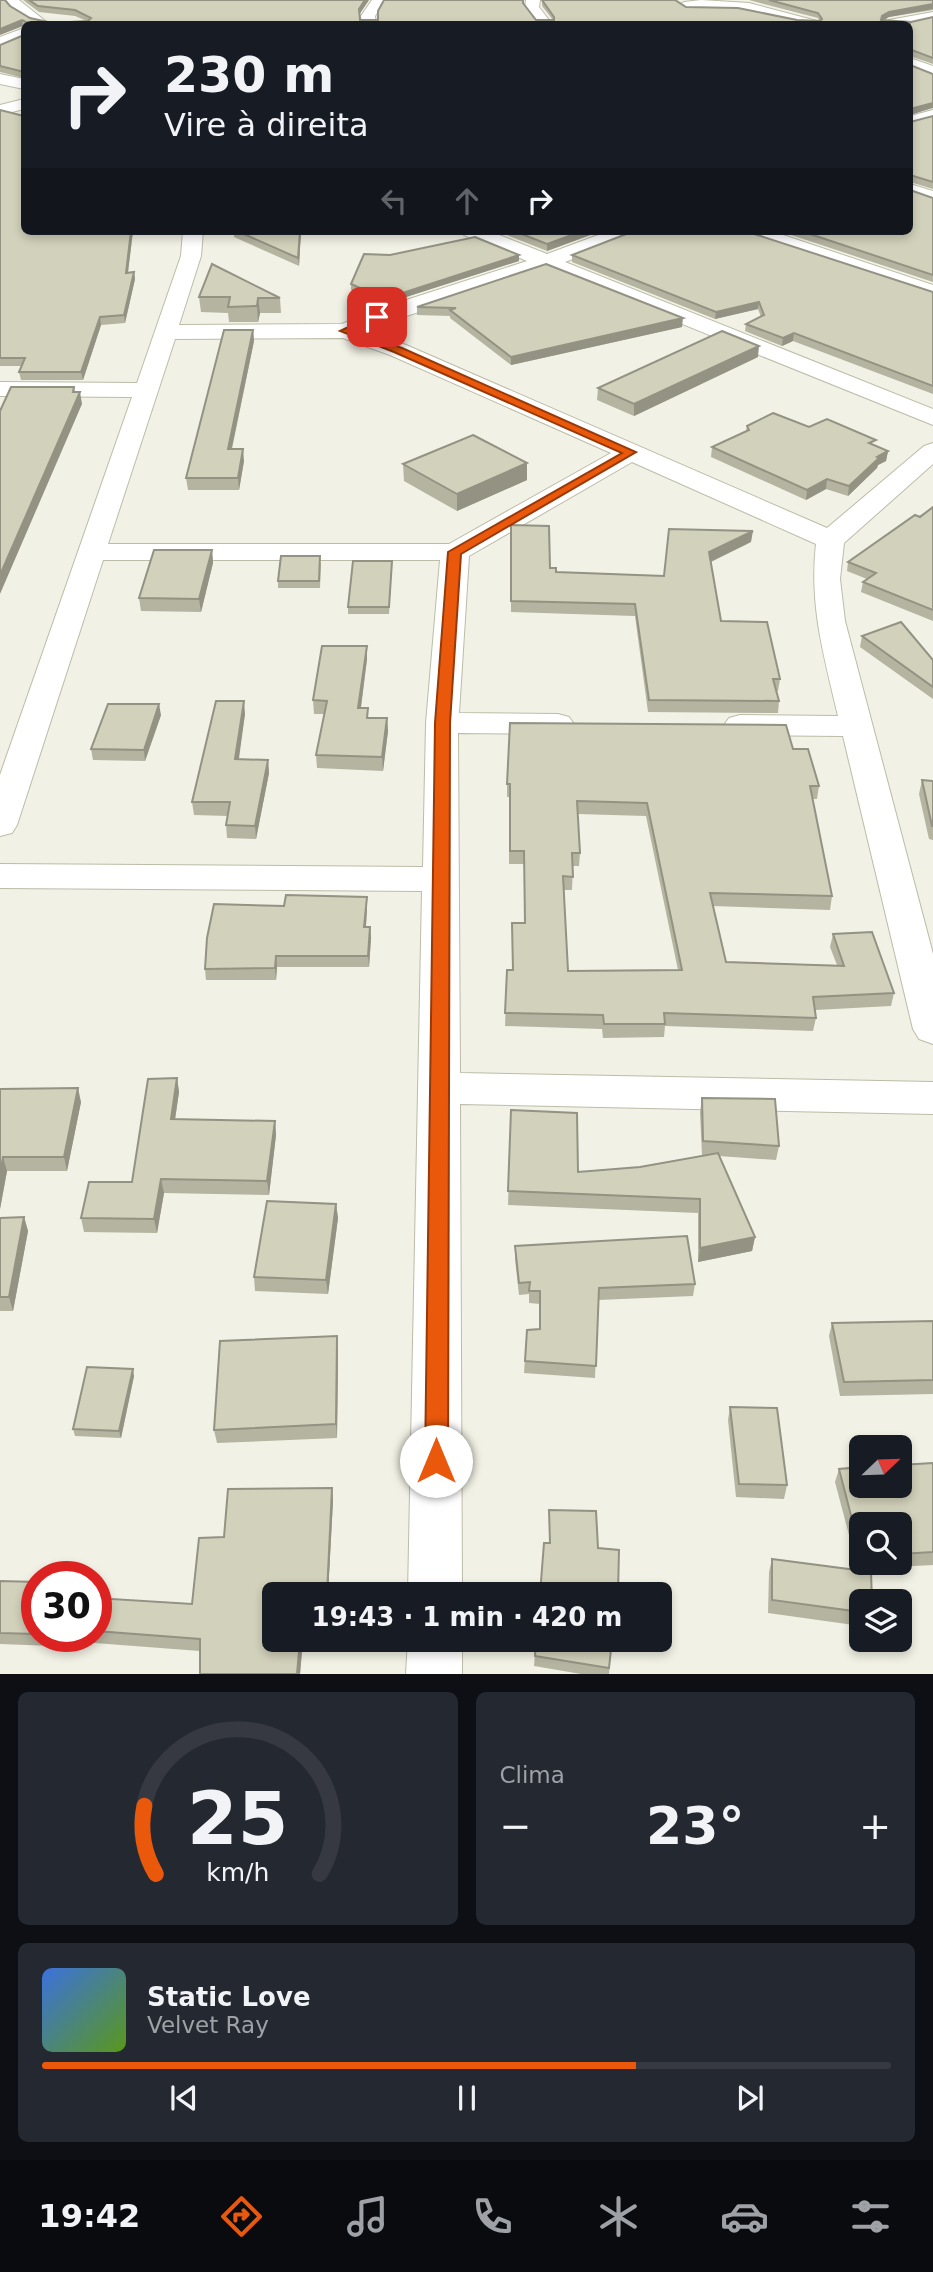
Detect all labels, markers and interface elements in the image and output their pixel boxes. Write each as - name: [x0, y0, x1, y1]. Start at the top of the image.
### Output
- text: 230 m: [164, 47, 334, 104]
- icon: right: [49, 49, 140, 140]
- text: Vire à direita: [164, 106, 369, 144]
- icon: left: [375, 182, 413, 220]
- icon: ahead: [448, 182, 486, 220]
- icon: right: [521, 182, 559, 220]
- pin: [347, 287, 407, 347]
- icon: arrive: [358, 298, 396, 336]
- position arrow: [399, 1424, 473, 1498]
- north arrow: [849, 1435, 912, 1498]
- map controls: [849, 1435, 912, 1652]
- button: search: [849, 1512, 912, 1575]
- speed limit sign: 30: [21, 1561, 112, 1652]
- button: layers: [849, 1589, 912, 1652]
- text: 19:43 · 1 min · 420 m: [312, 1602, 622, 1632]
- text: Clima: [500, 1762, 565, 1788]
- text: 25: [187, 1777, 288, 1862]
- text: 23°: [646, 1796, 744, 1856]
- text: −: [500, 1804, 531, 1848]
- text: +: [859, 1804, 891, 1848]
- text: km/h: [206, 1858, 269, 1887]
- text: Static Love: [147, 1982, 311, 2012]
- text: Velvet Ray: [147, 2012, 269, 2038]
- icon: previous: [165, 2079, 203, 2117]
- icon: pause: [448, 2079, 486, 2117]
- icon: next: [731, 2079, 769, 2117]
- icon: directions: [217, 2192, 266, 2241]
- icon: music: [343, 2192, 392, 2241]
- icon: phone: [468, 2192, 517, 2241]
- icon: climate: [594, 2192, 643, 2241]
- icon: car: [720, 2192, 769, 2241]
- icon: filters: [846, 2192, 895, 2241]
- text: 19:42: [38, 2197, 140, 2235]

